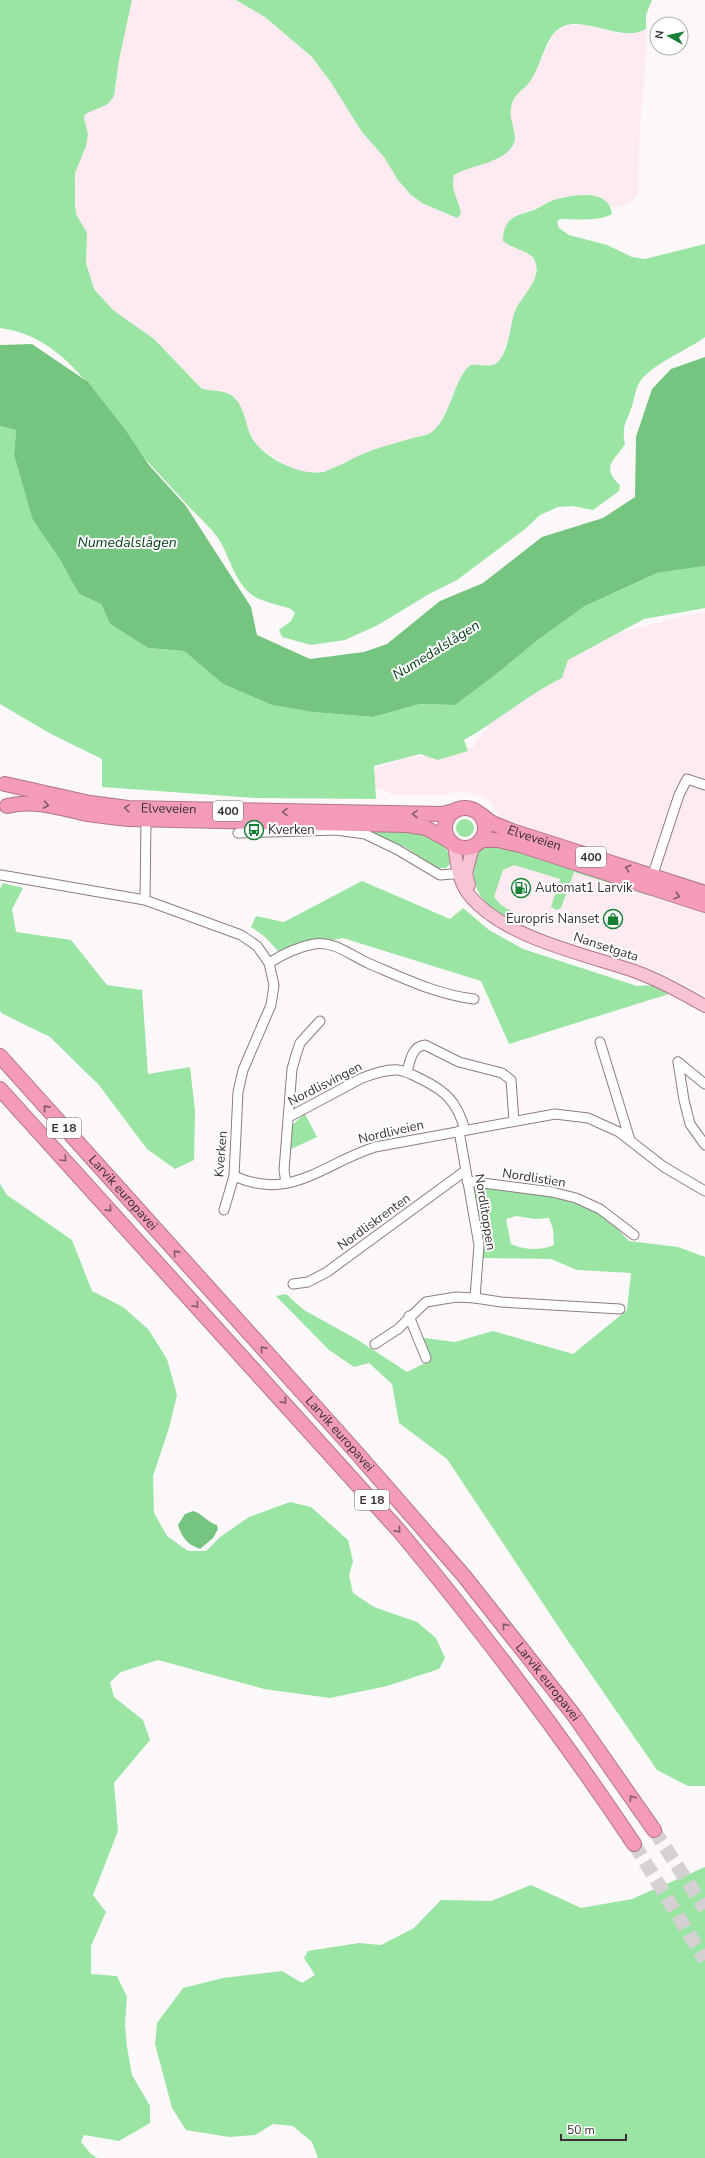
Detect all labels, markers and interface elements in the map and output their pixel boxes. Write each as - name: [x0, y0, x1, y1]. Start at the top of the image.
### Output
- north arrow: [649, 16, 689, 56]
- text: N: [652, 30, 668, 40]
- water label: Numedalslågen: [77, 533, 177, 552]
- water label: Numedalslågen: [389, 616, 483, 684]
- street label: Elveveien: [141, 799, 197, 818]
- one-way arrow: [43, 800, 49, 808]
- road number: 400: [213, 801, 243, 821]
- one-way arrow: [124, 803, 130, 812]
- one-way arrow: [282, 808, 288, 816]
- one-way arrow: [412, 810, 418, 818]
- bus stop icon: Kverken: [243, 819, 265, 841]
- place label: Kverken: [268, 821, 315, 839]
- street label: Elveveien: [505, 821, 564, 855]
- road number: 400: [576, 847, 606, 867]
- one-way arrow: [625, 865, 632, 873]
- fuel station icon: Automat1 Larvik: [510, 877, 532, 899]
- place label: Automat1 Larvik: [535, 879, 633, 897]
- one-way arrow: [673, 891, 680, 900]
- shop icon: Europris Nanset: [602, 908, 624, 930]
- place label: Europris Nanset: [506, 910, 599, 928]
- street label: Nansetgata: [571, 928, 641, 966]
- street label: Nordlisvingen: [285, 1058, 365, 1110]
- one-way arrow: [44, 1105, 51, 1113]
- street label: Nordliveien: [356, 1116, 426, 1148]
- road number: E 18: [47, 1118, 81, 1138]
- street label: Kverken: [210, 1130, 232, 1178]
- street label: Larvik europavei: [84, 1151, 162, 1234]
- one-way arrow: [60, 1154, 67, 1162]
- street label: Nordlistien: [501, 1164, 567, 1192]
- street label: Nordlitoppen: [470, 1173, 500, 1251]
- street label: Nordliskrenten: [334, 1189, 414, 1255]
- one-way arrow: [104, 1204, 112, 1212]
- one-way arrow: [173, 1250, 180, 1258]
- one-way arrow: [191, 1301, 198, 1308]
- one-way arrow: [261, 1347, 268, 1354]
- street label: Larvik europavei: [301, 1392, 378, 1475]
- one-way arrow: [279, 1397, 286, 1404]
- road number: E 18: [355, 1490, 389, 1510]
- one-way arrow: [394, 1525, 401, 1532]
- one-way arrow: [503, 1624, 510, 1631]
- street label: Larvik europavei: [511, 1639, 584, 1725]
- one-way arrow: [629, 1795, 637, 1802]
- scale bar: [561, 2116, 626, 2142]
- text: 50 m: [567, 2122, 595, 2138]

